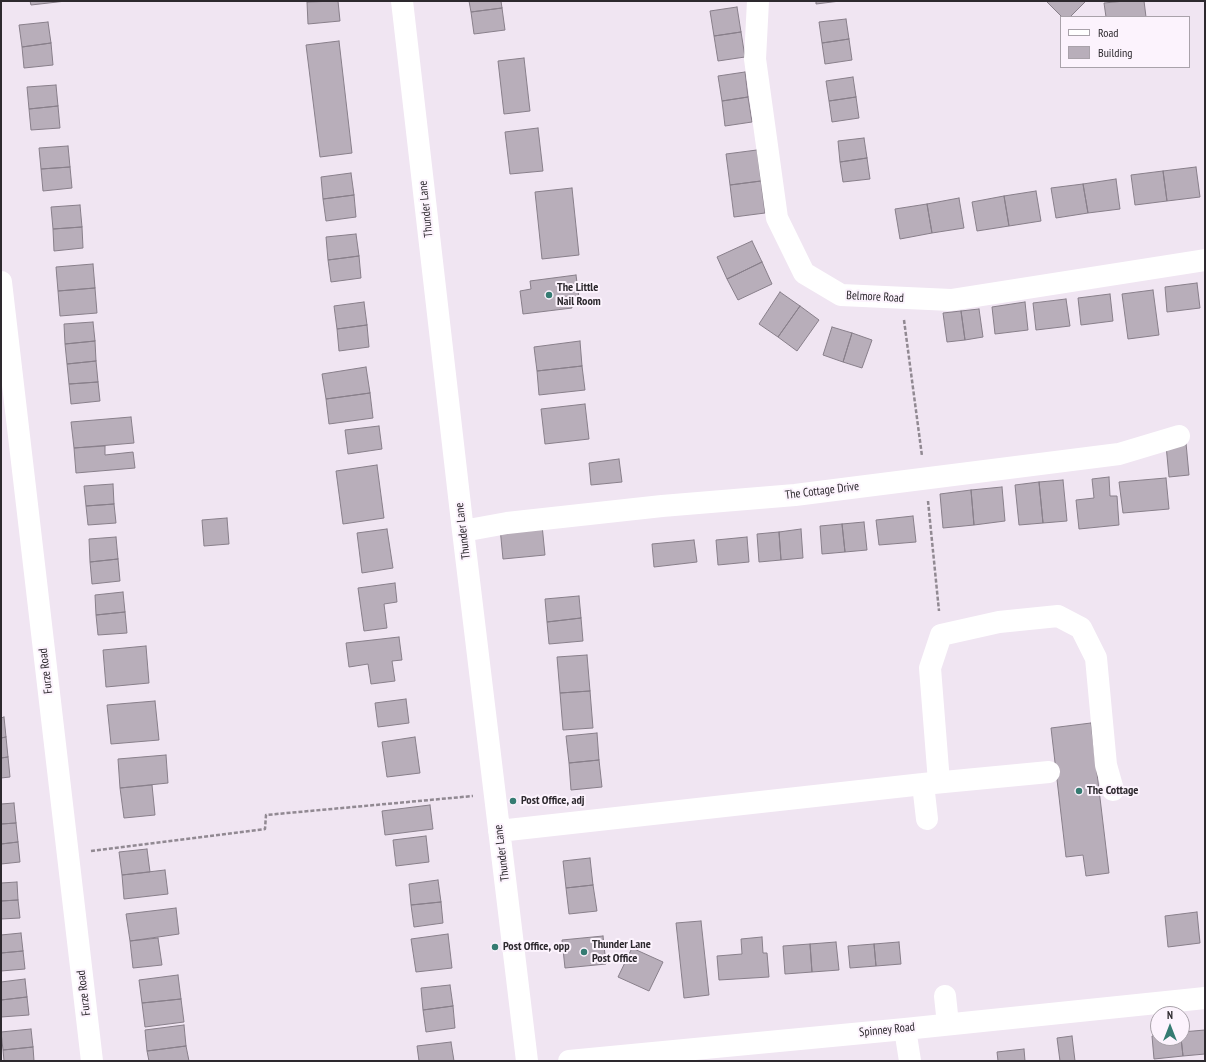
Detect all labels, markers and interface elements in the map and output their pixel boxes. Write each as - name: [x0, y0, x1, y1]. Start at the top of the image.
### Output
- legend: [1060, 16, 1190, 68]
- text: Road: [1098, 25, 1118, 40]
- text: Building: [1098, 45, 1133, 60]
- street label: Thunder Lane: [416, 180, 436, 238]
- place label: The Little Nail Room: [557, 281, 601, 309]
- street label: Belmore Road: [846, 288, 904, 306]
- marker: The Little Nail Room: [544, 290, 554, 300]
- street label: The Cottage Drive: [784, 479, 860, 503]
- street label: Thunder Lane: [452, 502, 474, 560]
- street label: Furze Road: [36, 647, 56, 695]
- place label: The Cottage: [1087, 784, 1138, 798]
- marker: The Cottage: [1074, 786, 1084, 796]
- place label: Post Office, adj: [521, 794, 584, 808]
- marker: Post Office, adj: [508, 796, 518, 806]
- street label: Thunder Lane: [491, 824, 513, 882]
- place label: Thunder Lane Post Office: [592, 938, 651, 966]
- place label: Post Office, opp: [503, 940, 570, 954]
- marker: Post Office, opp: [490, 942, 500, 952]
- marker: Thunder Lane Post Office: [579, 947, 589, 957]
- street label: Furze Road: [74, 969, 94, 1017]
- north arrow: [1150, 1006, 1190, 1046]
- text: N: [1167, 1008, 1173, 1022]
- street label: Spinney Road: [859, 1020, 915, 1040]

